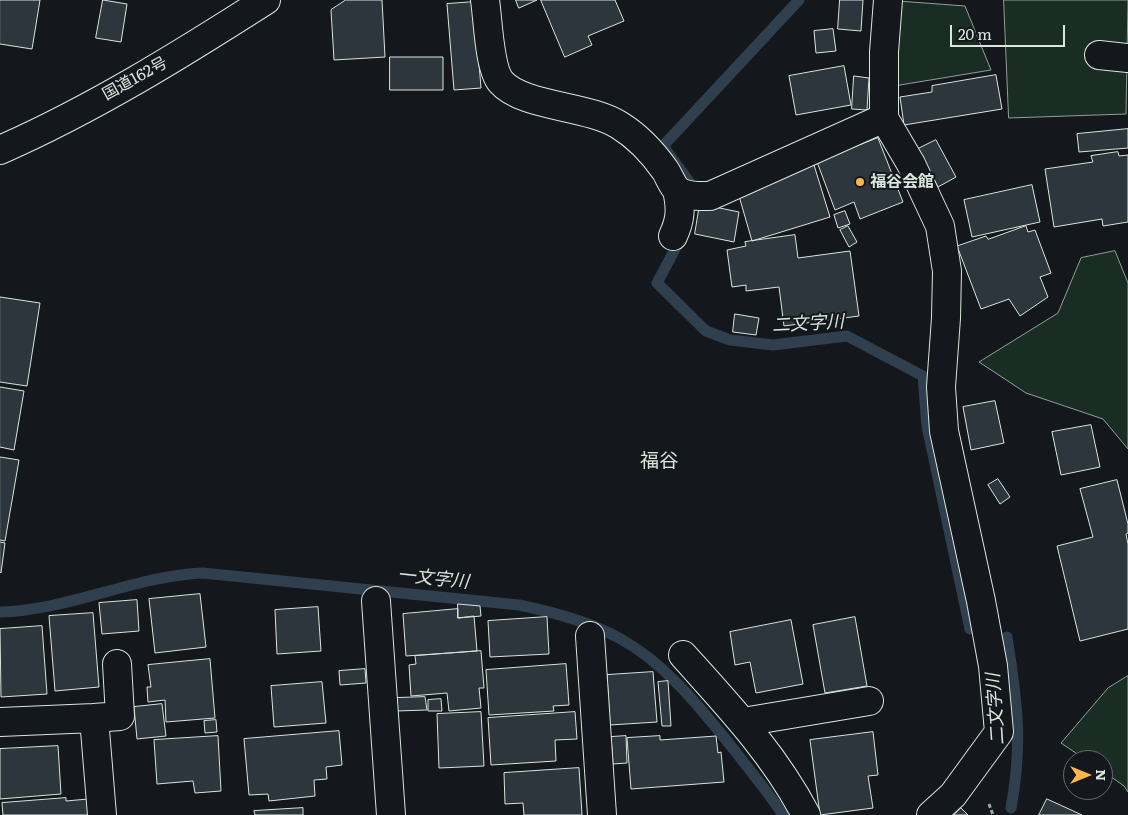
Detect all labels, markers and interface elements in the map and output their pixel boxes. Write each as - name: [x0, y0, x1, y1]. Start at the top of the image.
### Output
- scale bar: [953, 15, 1068, 47]
- text: 20 m: [958, 22, 992, 45]
- street label: 国道162号: [99, 53, 171, 105]
- place label: 福谷会館: [870, 172, 934, 192]
- marker: 福谷会館: [854, 176, 866, 188]
- water label: 二文字川: [771, 311, 845, 337]
- district label: 福谷: [640, 450, 678, 472]
- water label: 一文字川: [396, 564, 470, 594]
- water label: 二文字川: [983, 672, 1009, 746]
- north arrow: [1063, 750, 1113, 800]
- text: N: [1092, 769, 1112, 781]

